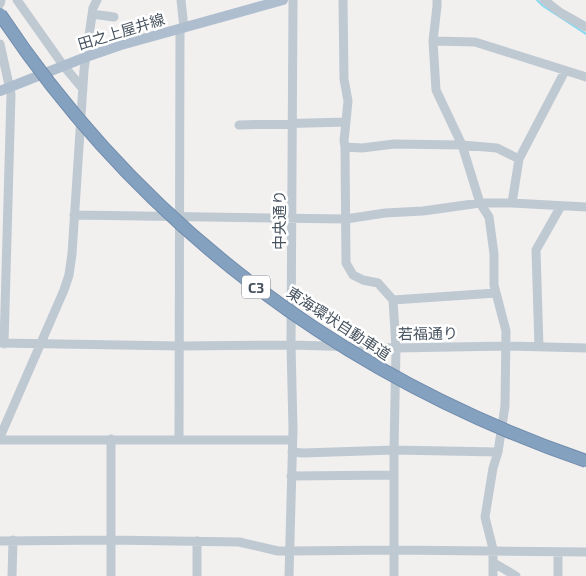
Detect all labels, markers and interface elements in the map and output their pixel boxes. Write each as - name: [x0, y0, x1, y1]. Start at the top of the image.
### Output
- street label: 田之上屋井線: [75, 9, 167, 53]
- street label: 中央通り: [270, 190, 288, 250]
- road number: C3: [242, 276, 270, 298]
- street label: 東海環状自動車道: [284, 283, 394, 363]
- street label: 若福通り: [398, 323, 458, 343]

